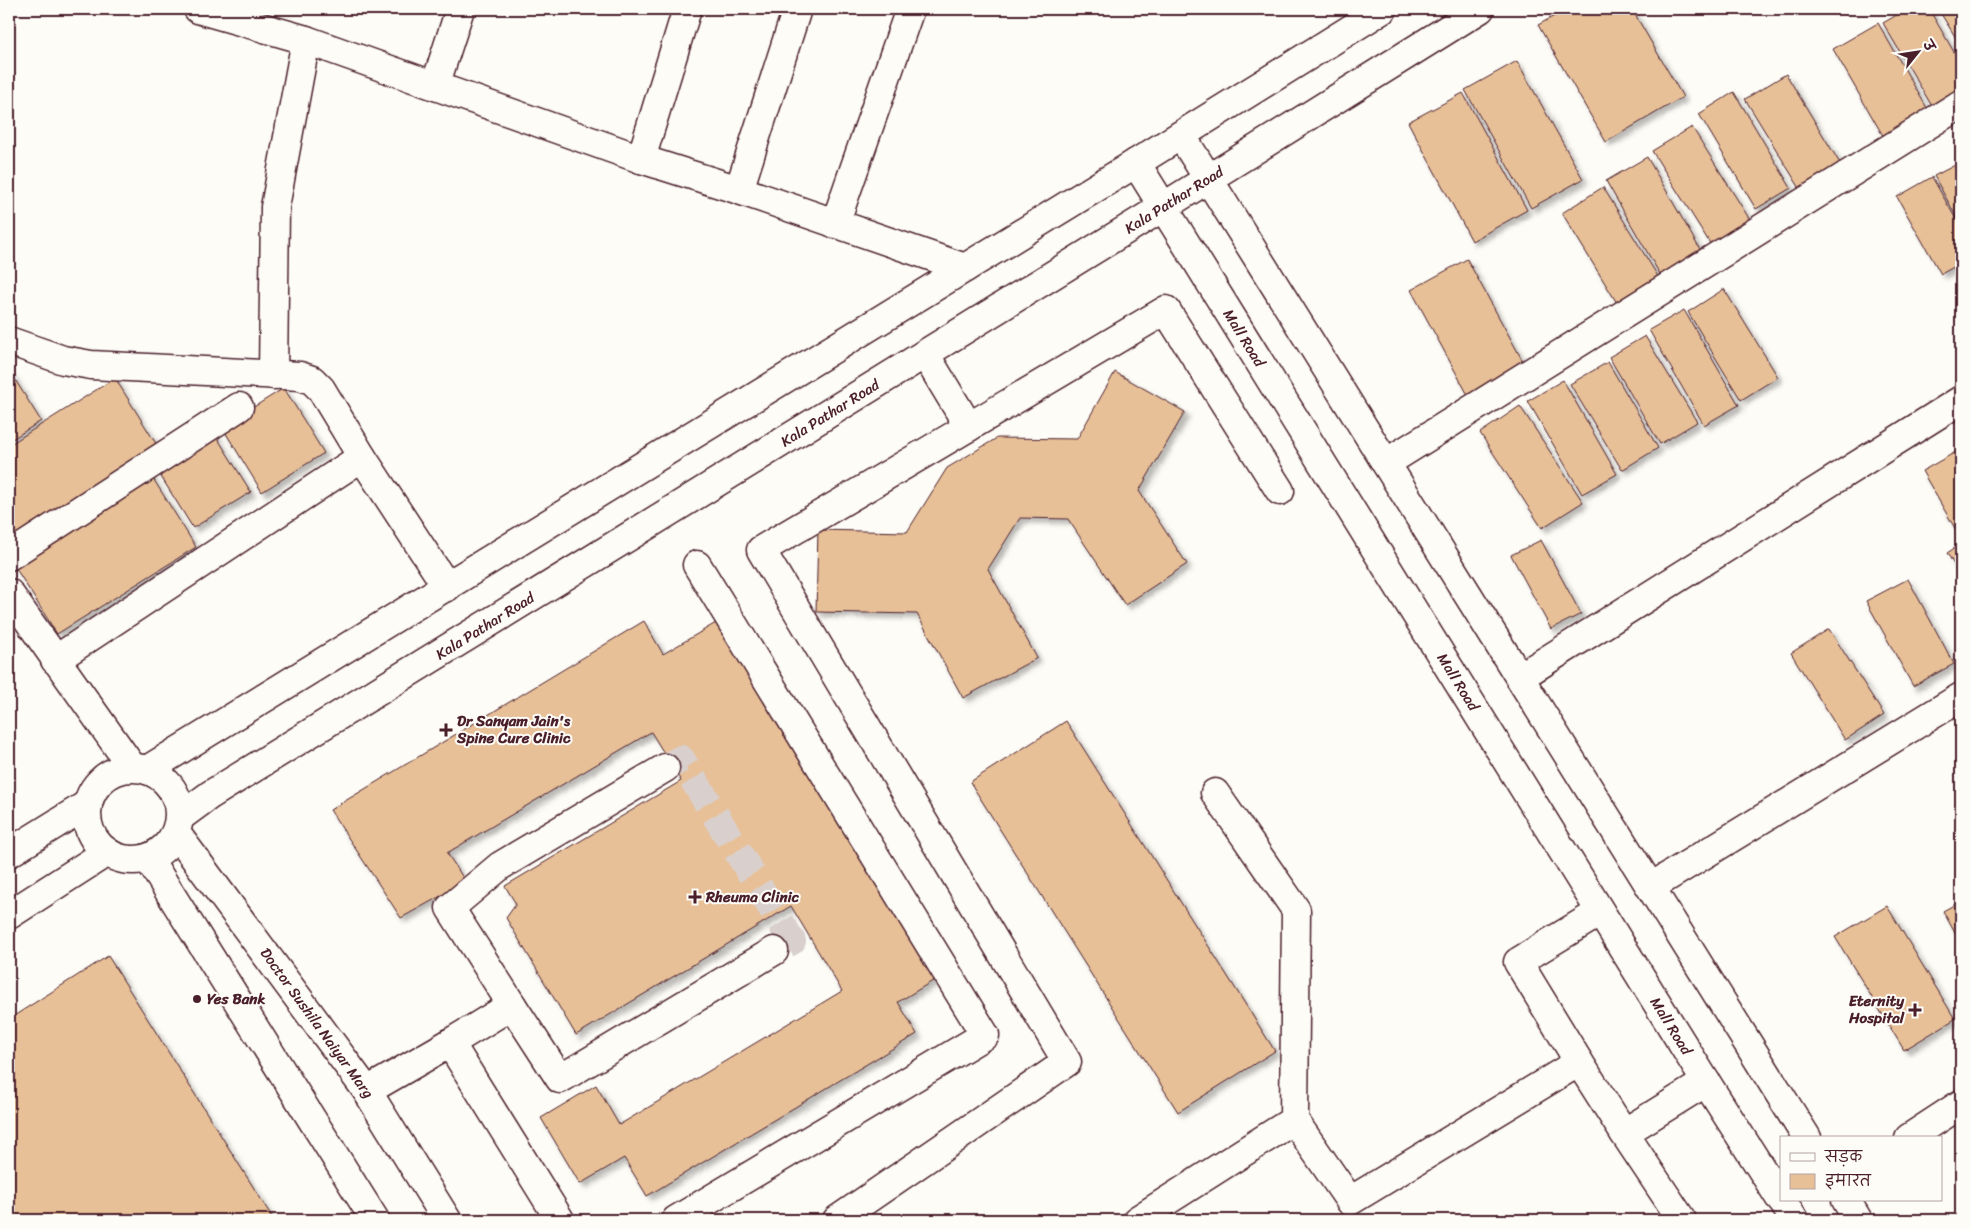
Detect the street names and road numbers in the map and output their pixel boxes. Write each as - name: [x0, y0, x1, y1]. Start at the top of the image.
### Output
- street label: Kala Pathar Road: [1119, 158, 1230, 241]
- street label: Mall Road: [1216, 304, 1273, 373]
- street label: Kala Pathar Road: [775, 371, 886, 454]
- street label: Kala Pathar Road: [430, 584, 541, 667]
- street label: Mall Road: [1430, 648, 1487, 717]
- street label: Doctor Sushila Naiyar Marg: [253, 942, 381, 1104]
- street label: Mall Road: [1643, 992, 1700, 1061]

